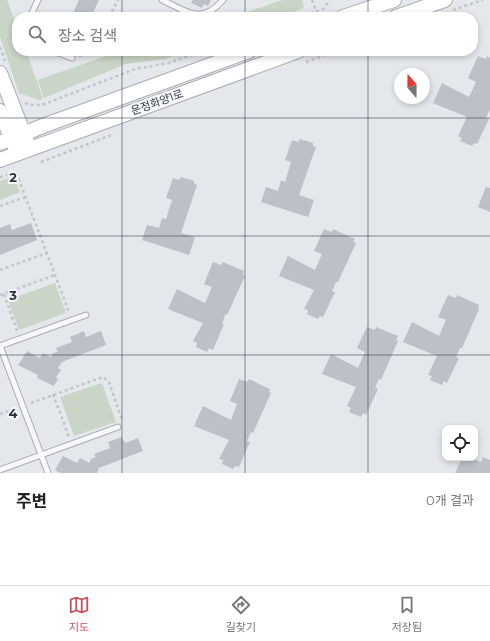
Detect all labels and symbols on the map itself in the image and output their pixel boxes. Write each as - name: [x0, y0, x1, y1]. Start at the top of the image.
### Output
- north arrow: [394, 68, 430, 104]
- street label: 운정화양1로: [129, 86, 185, 118]
- text: 2: [9, 169, 17, 185]
- text: 3: [8, 287, 17, 303]
- text: 4: [9, 405, 18, 421]

